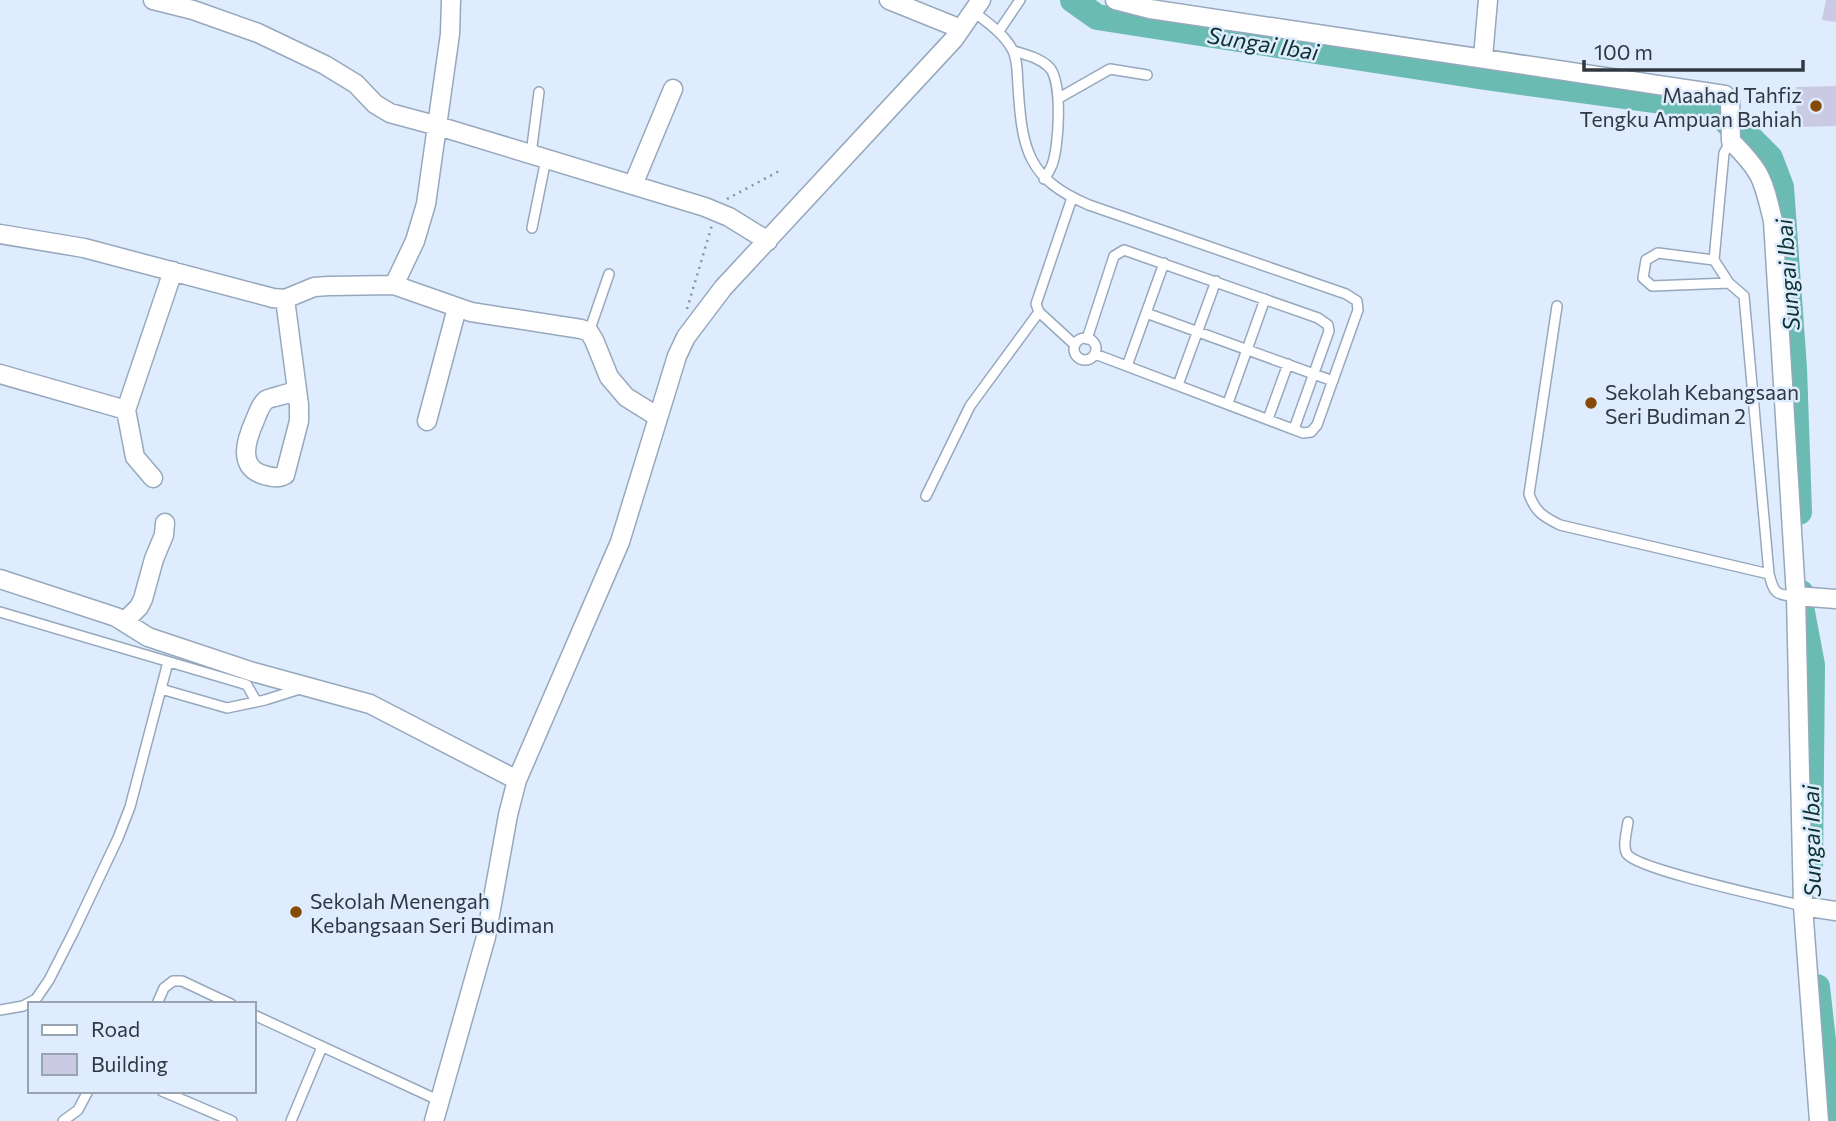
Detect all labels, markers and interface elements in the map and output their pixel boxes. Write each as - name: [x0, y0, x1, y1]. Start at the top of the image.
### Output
- water label: Sungai Ibai: [1205, 20, 1322, 66]
- scale bar: [1584, 28, 1803, 72]
- text: 100 m: [1594, 39, 1653, 64]
- place label: Maahad Tahfiz Tengku Ampuan Bahiah: [1580, 82, 1802, 131]
- marker: Maahad Tahfiz Tengku Ampuan Bahiah: [1808, 98, 1824, 114]
- water label: Sungai Ibai: [1769, 217, 1805, 332]
- place label: Sekolah Kebangsaan Seri Budiman 2: [1605, 379, 1799, 428]
- marker: Sekolah Kebangsaan Seri Budiman 2: [1583, 395, 1599, 411]
- water label: Sungai Ibai: [1796, 784, 1826, 897]
- place label: Sekolah Menengah Kebangsaan Seri Budiman: [310, 888, 554, 937]
- marker: Sekolah Menengah Kebangsaan Seri Budiman: [288, 904, 304, 920]
- legend: [28, 1002, 256, 1093]
- text: Road: [91, 1016, 140, 1041]
- text: Building: [91, 1051, 168, 1076]

